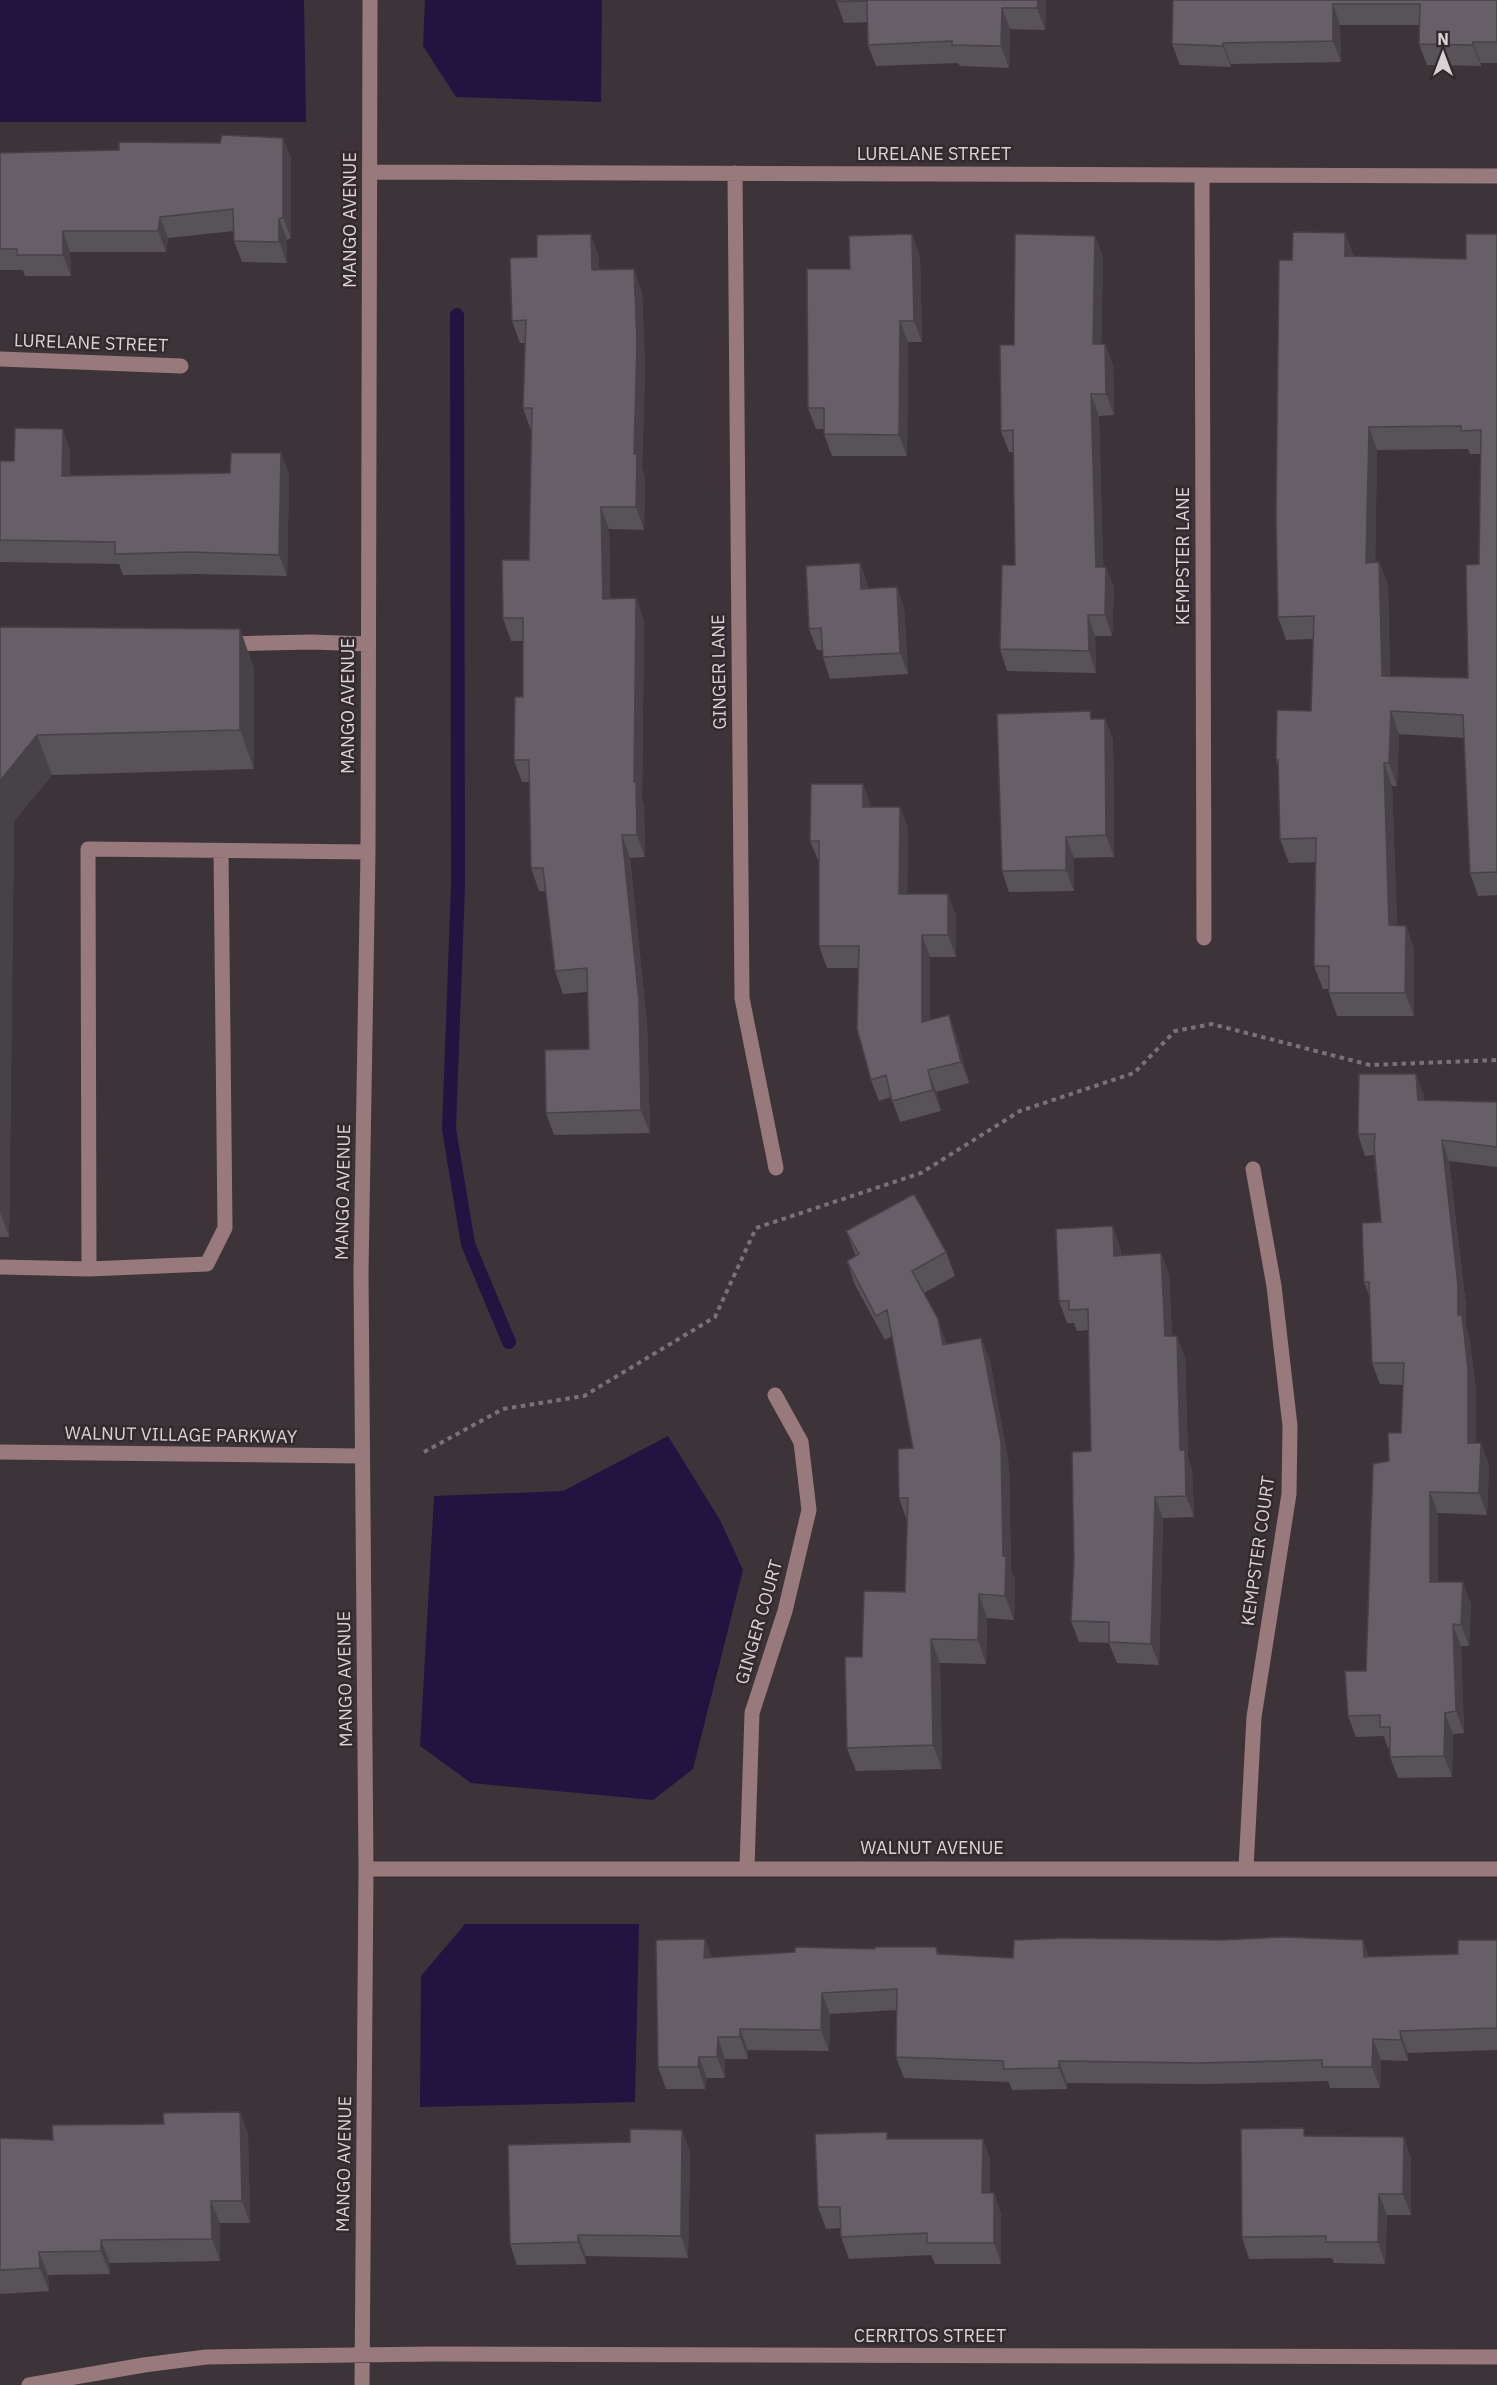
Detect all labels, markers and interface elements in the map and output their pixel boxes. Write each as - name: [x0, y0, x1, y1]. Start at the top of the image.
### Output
- north arrow: [1413, 24, 1473, 84]
- text: N: [1437, 29, 1449, 49]
- street label: LURELANE STREET: [857, 142, 1011, 165]
- street label: MANGO AVENUE: [338, 152, 361, 288]
- street label: LURELANE STREET: [13, 328, 169, 357]
- street label: KEMPSTER LANE: [1171, 487, 1194, 625]
- street label: GINGER LANE: [706, 614, 731, 730]
- street label: MANGO AVENUE: [336, 638, 359, 774]
- street label: MANGO AVENUE: [330, 1124, 355, 1260]
- street label: WALNUT VILLAGE PARKWAY: [65, 1421, 298, 1448]
- street label: KEMPSTER COURT: [1236, 1474, 1279, 1628]
- street label: GINGER COURT: [730, 1557, 787, 1687]
- street label: MANGO AVENUE: [332, 1611, 357, 1747]
- street label: WALNUT AVENUE: [860, 1836, 1004, 1859]
- street label: MANGO AVENUE: [331, 2096, 356, 2232]
- street label: CERRITOS STREET: [854, 2324, 1006, 2347]

